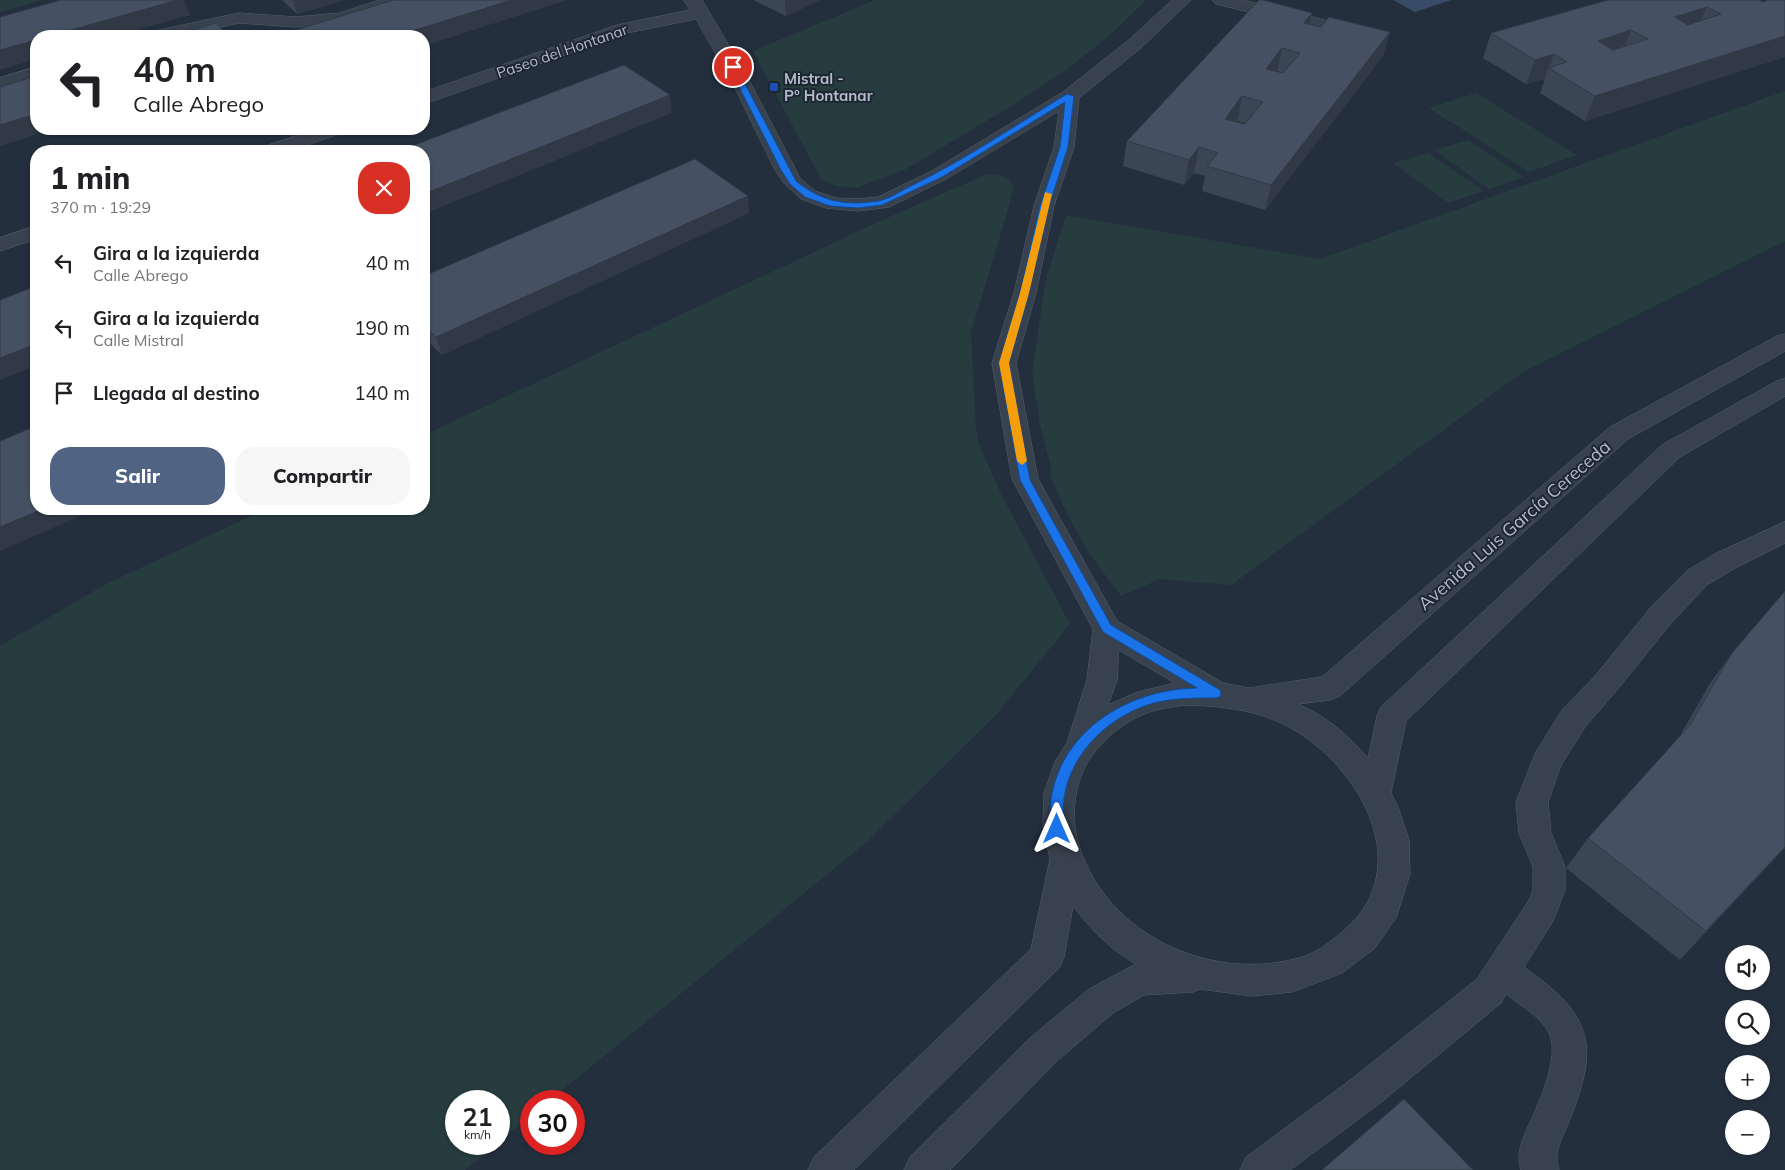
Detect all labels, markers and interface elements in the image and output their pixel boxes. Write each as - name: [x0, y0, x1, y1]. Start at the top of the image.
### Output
- street label: Paseo del Hontanar: [494, 19, 631, 82]
- pin: [712, 46, 754, 88]
- text: 40 m: [133, 47, 216, 91]
- icon: left: [50, 50, 115, 115]
- icon: arrive: [719, 53, 747, 81]
- place label: Mistral - Pº Hontanar: [784, 69, 873, 105]
- marker: Mistral - Pº Hontanar: [768, 81, 780, 93]
- text: Calle Abrego: [133, 90, 264, 118]
- text: 1 min: [50, 159, 130, 197]
- button: close: [358, 162, 410, 214]
- text: 370 m · 19:29: [50, 197, 151, 217]
- text: Gira a la izquierda: [93, 241, 259, 265]
- icon: left: [50, 249, 78, 277]
- text: 40 m: [366, 251, 410, 275]
- text: Calle Abrego: [93, 265, 188, 285]
- text: Gira a la izquierda: [93, 306, 259, 330]
- icon: left: [50, 314, 78, 342]
- text: 190 m: [354, 316, 410, 340]
- text: Calle Mistral: [93, 330, 184, 350]
- icon: arrive: [50, 379, 78, 407]
- text: Llegada al destino: [93, 381, 260, 405]
- text: 140 m: [354, 381, 410, 405]
- street label: Avenida Luis García Cereceda: [1413, 435, 1615, 615]
- button: Salir: [50, 447, 225, 505]
- button: Compartir: [235, 447, 410, 505]
- position arrow: [1030, 802, 1082, 854]
- map controls: [1725, 945, 1770, 1155]
- button: sound: [1725, 945, 1770, 990]
- button: search: [1725, 1000, 1770, 1045]
- button: +: [1725, 1055, 1770, 1100]
- speed limit sign: 30: [520, 1090, 585, 1155]
- text: 21: [462, 1101, 493, 1132]
- button: −: [1725, 1110, 1770, 1155]
- text: km/h: [464, 1127, 491, 1142]

